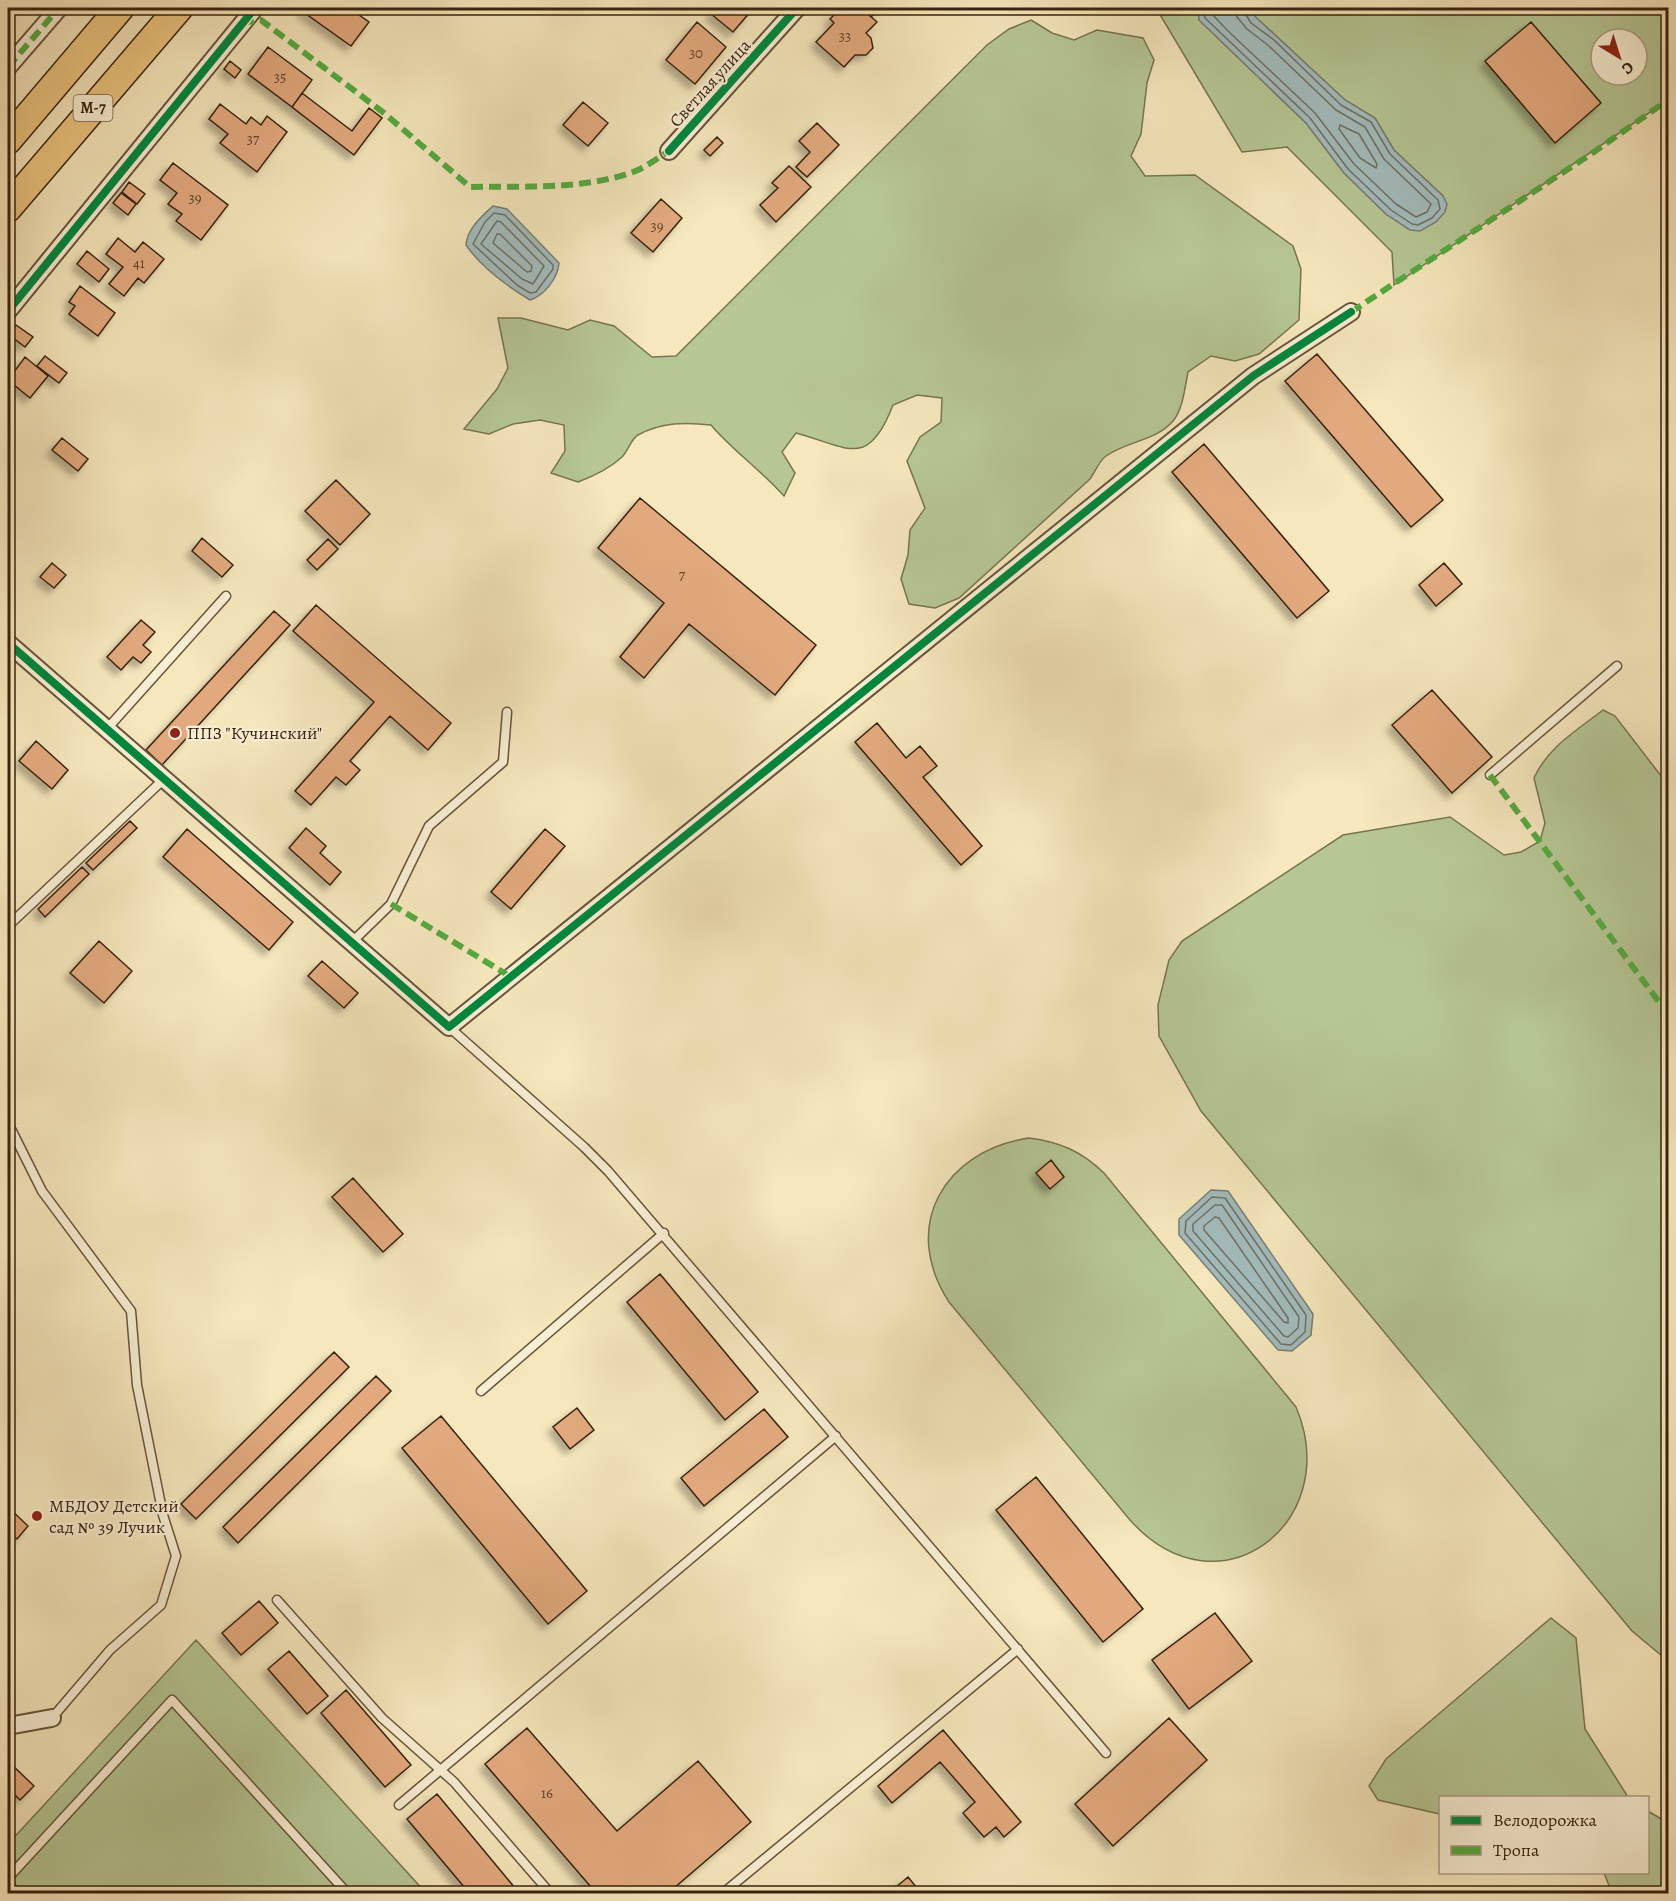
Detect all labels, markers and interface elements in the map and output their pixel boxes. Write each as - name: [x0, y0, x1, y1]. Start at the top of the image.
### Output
- house number: 33: [839, 26, 851, 46]
- north arrow: [1589, 27, 1649, 87]
- street label: Светлая улица: [664, 33, 757, 132]
- house number: 30: [689, 43, 703, 63]
- text: С: [1617, 56, 1638, 80]
- house number: 35: [274, 67, 286, 87]
- road number: М-7: [74, 95, 112, 121]
- house number: 37: [247, 129, 260, 149]
- house number: 39: [188, 188, 202, 208]
- house number: 39: [650, 216, 664, 236]
- house number: 41: [133, 253, 145, 273]
- house number: 7: [679, 565, 686, 585]
- place label: ППЗ "Кучинский": [187, 721, 322, 745]
- marker: ППЗ "Кучинский": [168, 726, 182, 740]
- place label: МБДОУ Детский сад № 39 Лучик: [49, 1494, 179, 1539]
- marker: МБДОУ Детский сад № 39 Лучик: [30, 1509, 44, 1523]
- house number: 16: [541, 1783, 553, 1803]
- legend: [1439, 1796, 1649, 1874]
- text: Велодорожка: [1493, 1808, 1598, 1832]
- text: Тропа: [1493, 1838, 1540, 1862]

